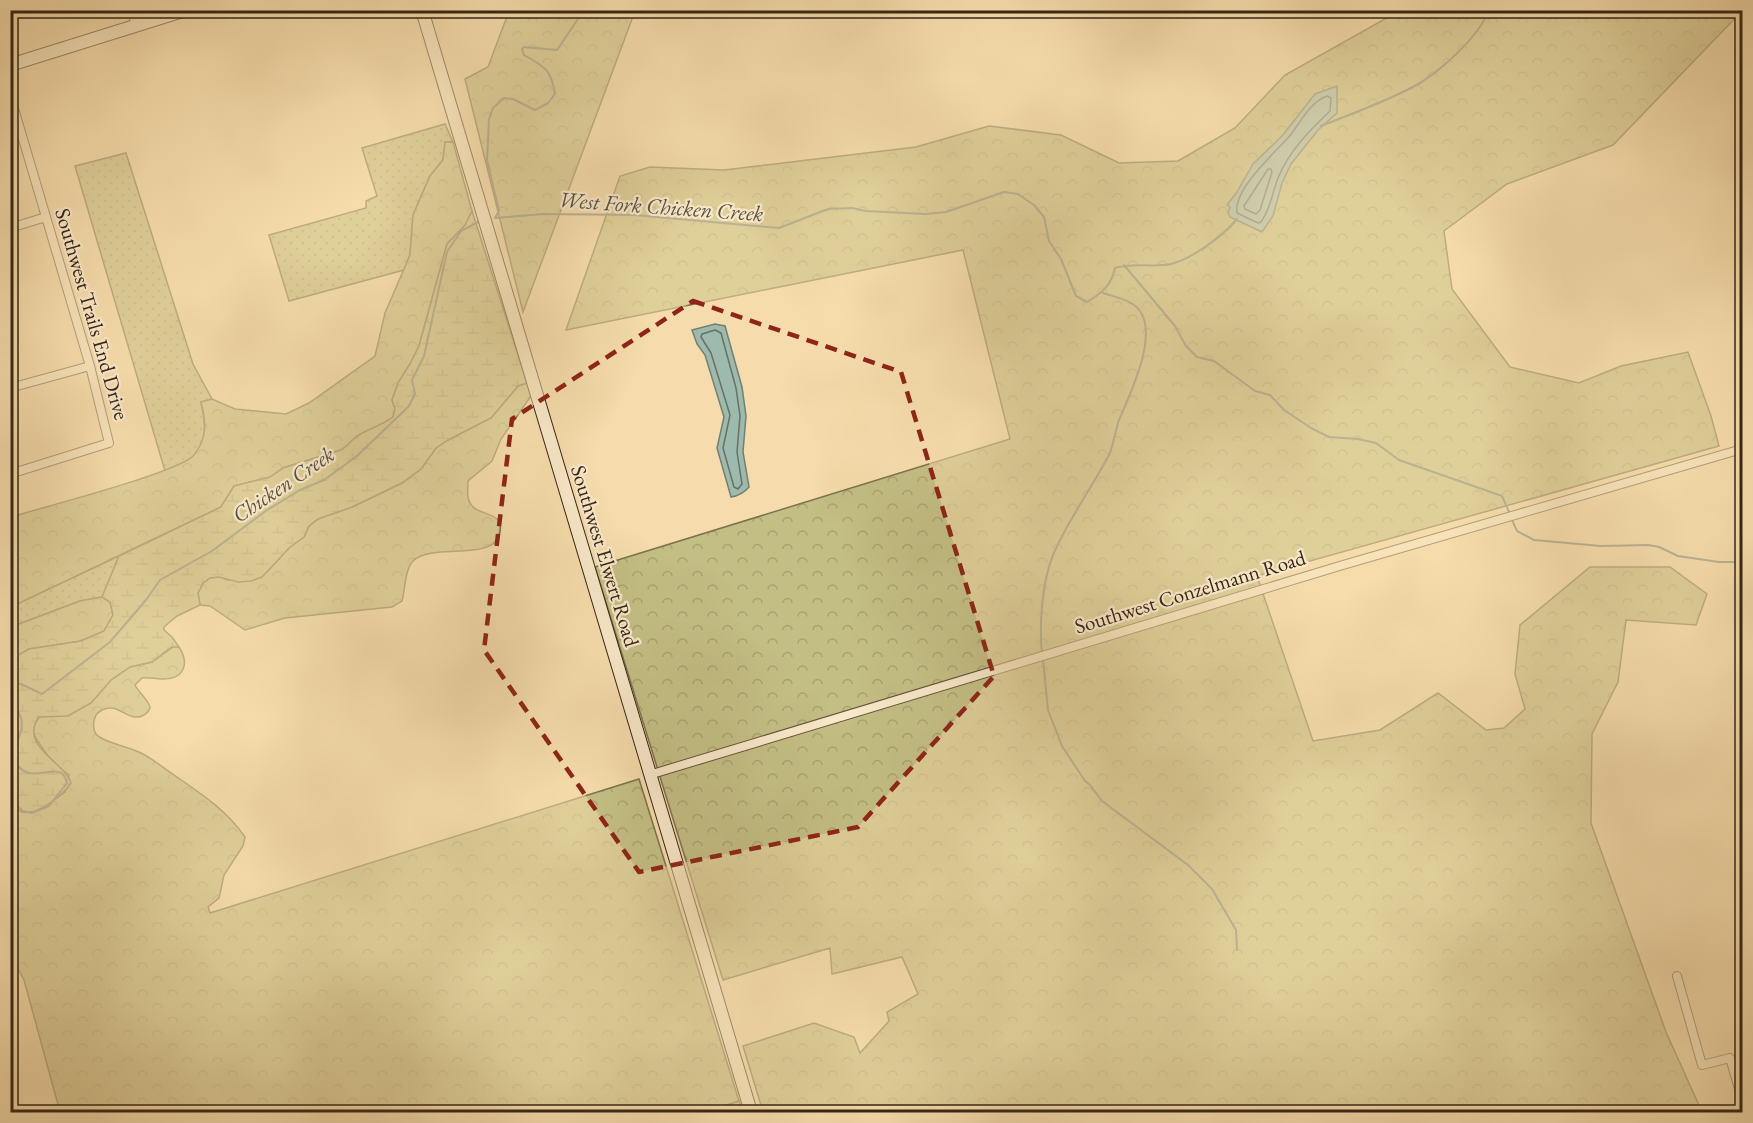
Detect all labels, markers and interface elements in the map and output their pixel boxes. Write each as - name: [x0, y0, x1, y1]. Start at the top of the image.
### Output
- water label: West Fork Chicken Creek: [558, 185, 764, 228]
- street label: Southwest Trails End Drive: [49, 205, 136, 423]
- water label: Chicken Creek: [227, 440, 340, 529]
- street label: Southwest Elwert Road: [565, 462, 646, 650]
- street label: Southwest Conzelmann Road: [1071, 543, 1309, 640]

